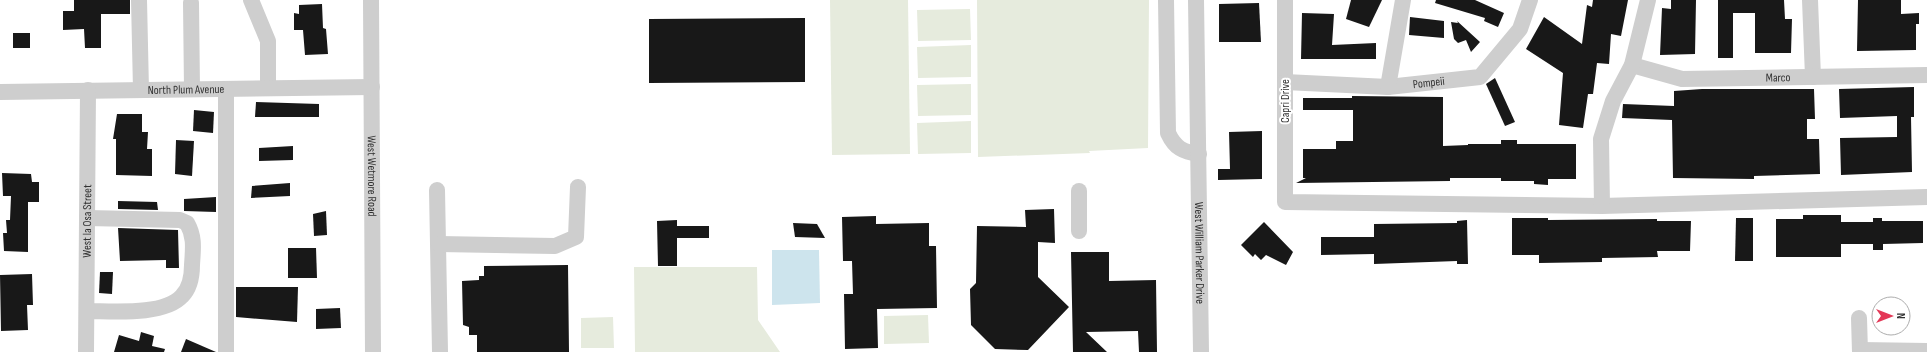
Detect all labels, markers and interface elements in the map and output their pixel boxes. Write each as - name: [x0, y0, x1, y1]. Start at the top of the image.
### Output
- street label: Marco: [1766, 70, 1791, 85]
- street label: Pompeii: [1412, 73, 1445, 92]
- street label: Capri Drive: [1278, 79, 1293, 123]
- street label: North Plum Avenue: [147, 81, 225, 98]
- street label: West Wetmore Road: [364, 135, 380, 217]
- street label: West la Osa Street: [79, 184, 95, 258]
- street label: West William Parker Drive: [1191, 202, 1208, 304]
- north arrow: [1871, 296, 1911, 336]
- text: N: [1894, 313, 1907, 319]

